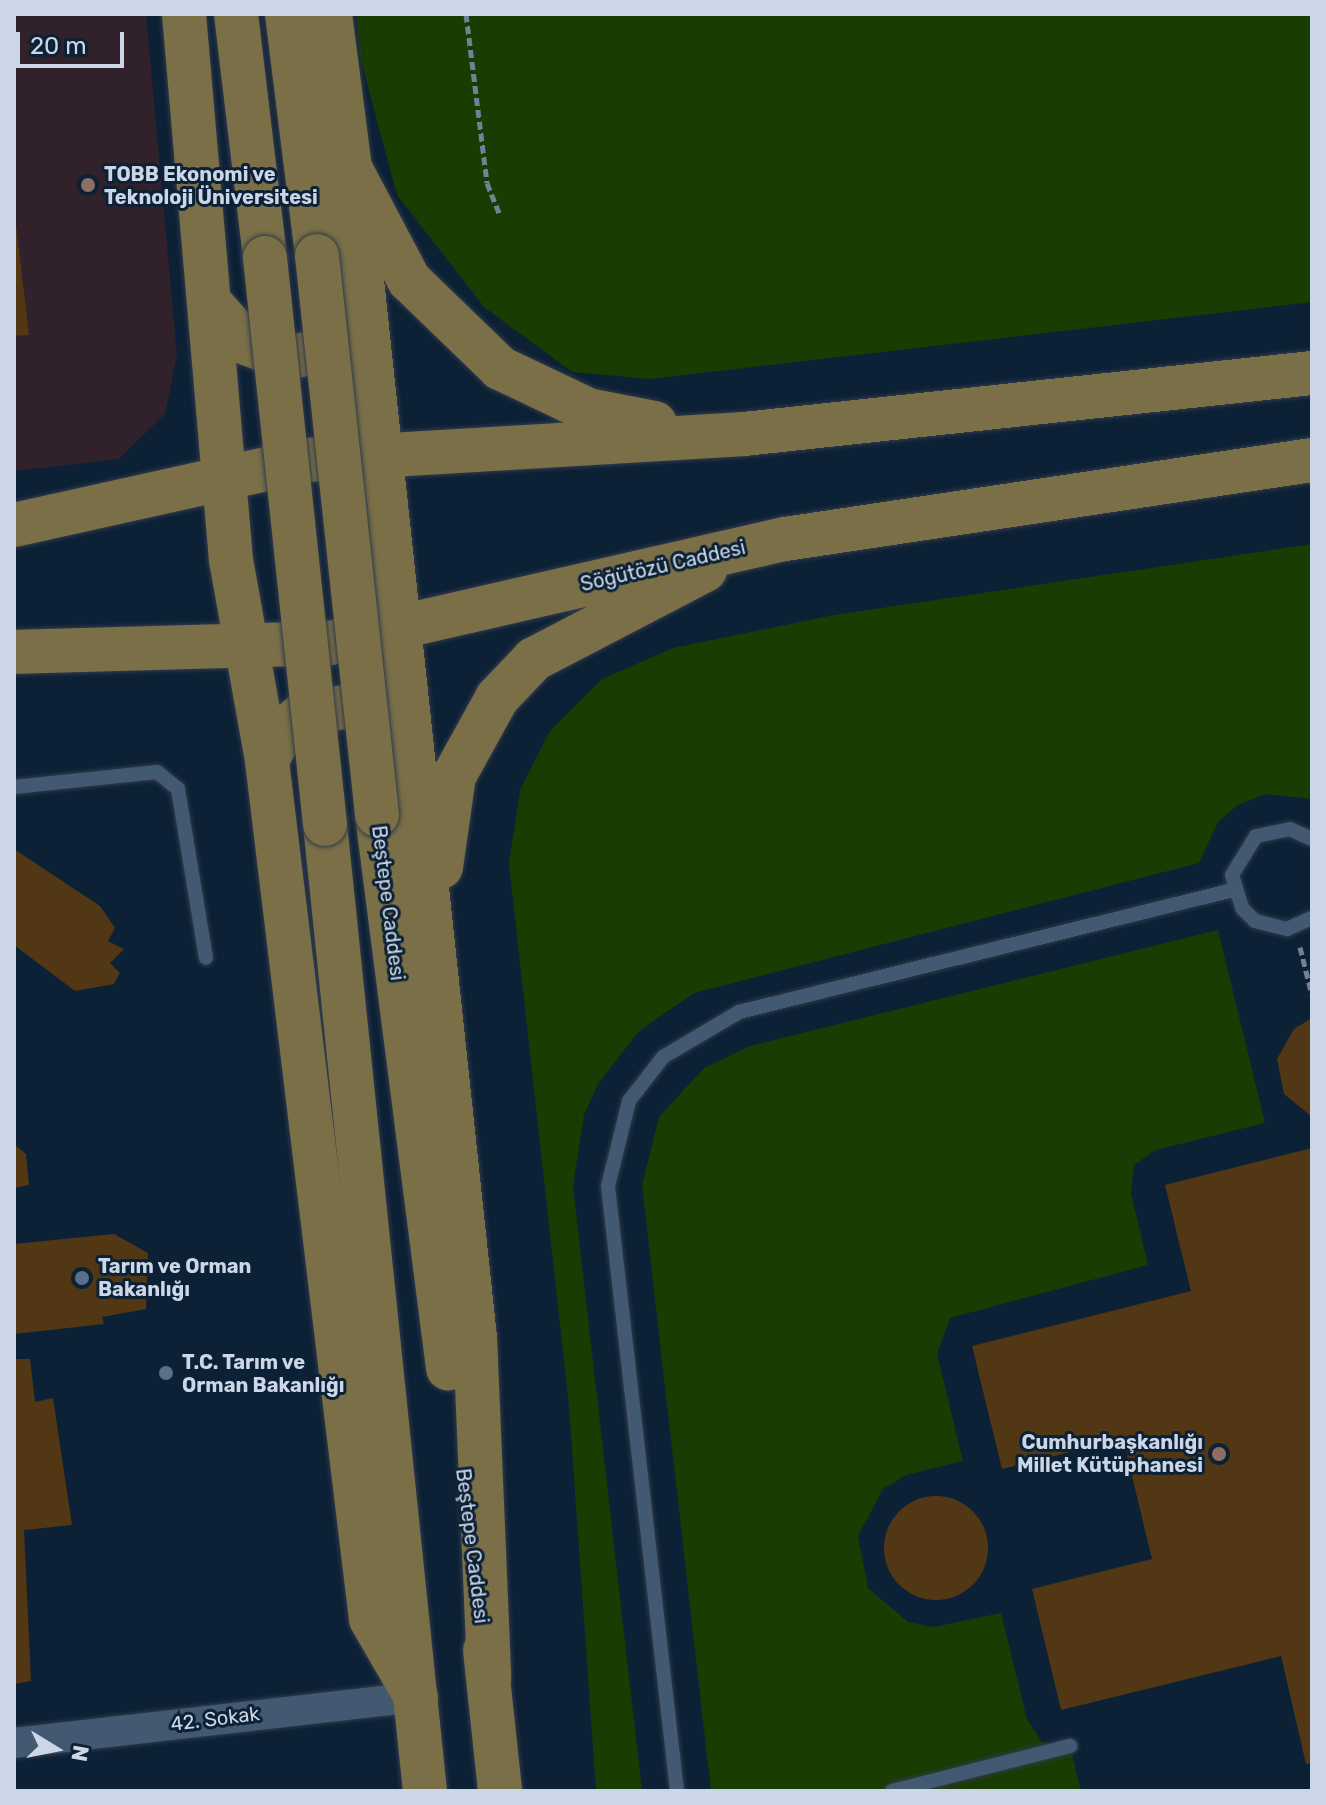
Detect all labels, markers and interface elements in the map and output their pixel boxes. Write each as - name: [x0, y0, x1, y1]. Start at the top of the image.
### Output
- scale bar: [20, 16, 128, 66]
- text: 20 m: [30, 32, 87, 60]
- place label: TOBB Ekonomi ve Teknoloji Üniversitesi: [104, 162, 318, 209]
- marker: TOBB Ekonomi ve Teknoloji Üniversitesi: [79, 176, 97, 194]
- street label: Söğütözü Caddesi: [578, 535, 748, 597]
- street label: Beştepe Caddesi: [367, 824, 409, 982]
- place label: Tarım ve Orman Bakanlığı: [98, 1254, 252, 1301]
- marker: Tarım ve Orman Bakanlığı: [73, 1269, 91, 1287]
- place label: T.C. Tarım ve Orman Bakanlığı: [182, 1350, 344, 1397]
- marker: T.C. Tarım ve Orman Bakanlığı: [157, 1364, 175, 1382]
- place label: Cumhurbaşkanlığı Millet Kütüphanesi: [1017, 1430, 1203, 1477]
- marker: Cumhurbaşkanlığı Millet Kütüphanesi: [1210, 1445, 1228, 1463]
- street label: Beştepe Caddesi: [451, 1467, 493, 1625]
- street label: 42. Sokak: [169, 1702, 261, 1736]
- north arrow: [16, 1709, 96, 1789]
- text: N: [65, 1743, 95, 1763]

